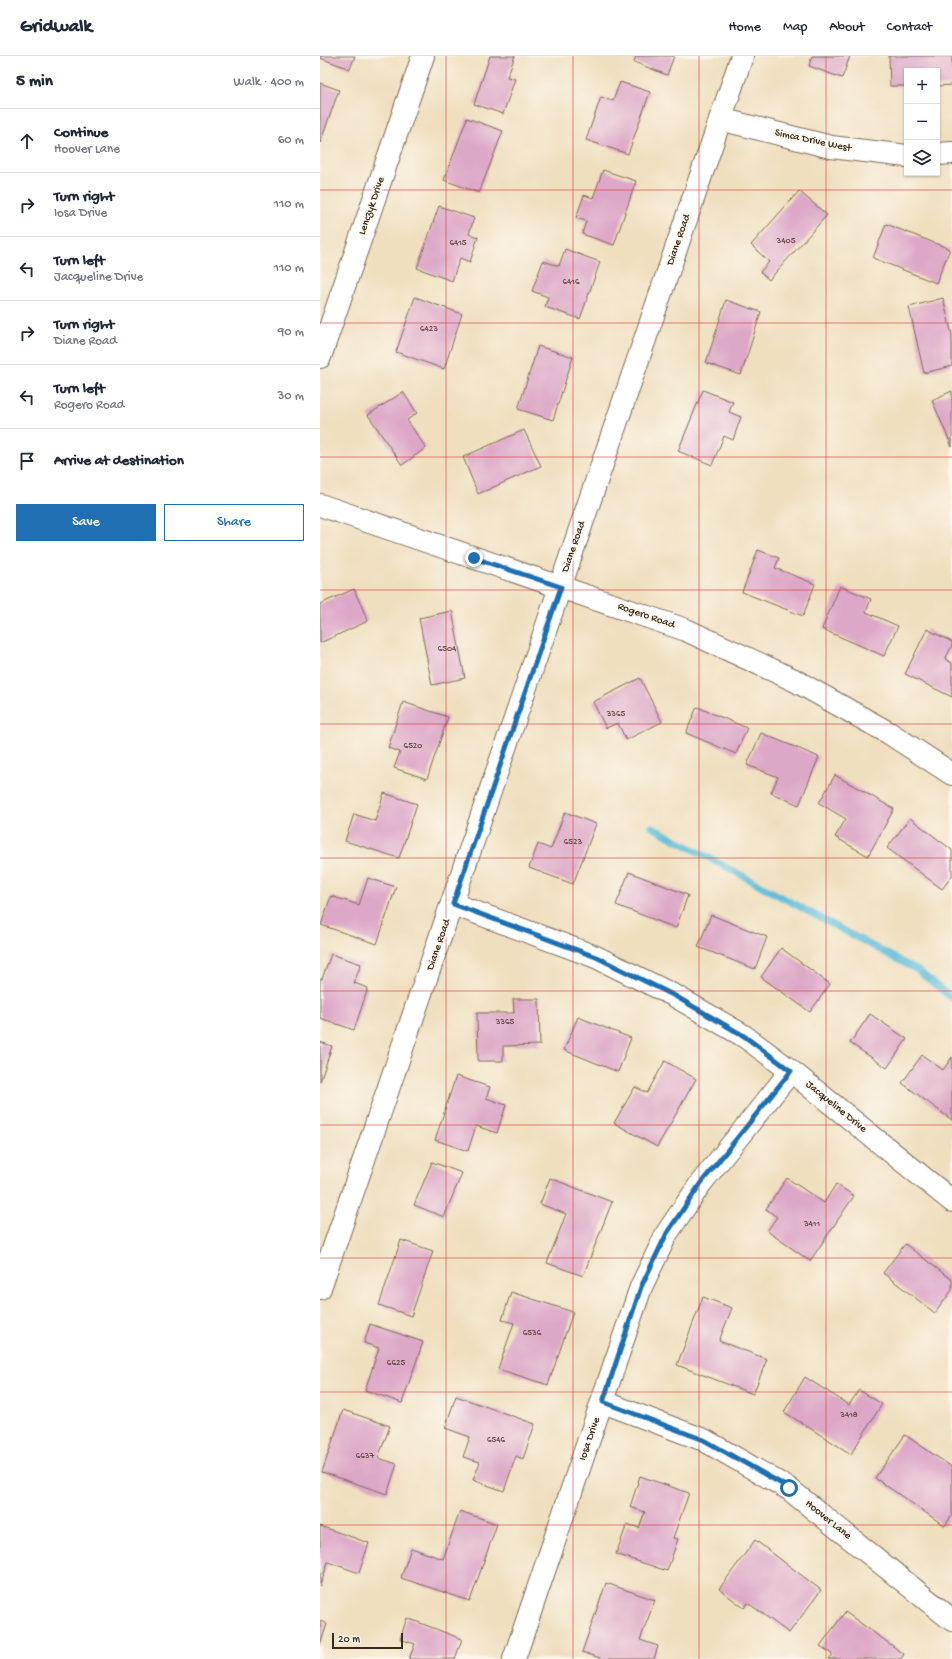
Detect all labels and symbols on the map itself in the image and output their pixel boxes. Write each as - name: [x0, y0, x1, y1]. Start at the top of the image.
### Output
- street label: Simca Drive West: [774, 127, 854, 155]
- street label: Lenczyk Drive: [356, 175, 388, 237]
- street label: Diane Road: [664, 211, 694, 268]
- house number: 3405: [776, 236, 796, 247]
- house number: 6415: [449, 238, 467, 249]
- house number: 6416: [562, 277, 580, 288]
- house number: 6423: [420, 324, 438, 335]
- street label: Diane Road: [559, 518, 589, 575]
- route end: [465, 549, 483, 567]
- street label: Rogero Road: [616, 601, 678, 632]
- house number: 6504: [438, 644, 457, 655]
- house number: 3365: [606, 709, 626, 720]
- house number: 6520: [404, 741, 422, 752]
- house number: 6523: [564, 837, 583, 848]
- street label: Diane Road: [424, 916, 454, 973]
- house number: 3365: [495, 1017, 515, 1028]
- street label: Jacqueline Drive: [803, 1079, 869, 1136]
- house number: 3411: [803, 1219, 820, 1230]
- house number: 6536: [523, 1328, 542, 1339]
- house number: 6625: [387, 1358, 405, 1369]
- house number: 3418: [839, 1410, 858, 1421]
- street label: Iosa Drive: [577, 1415, 603, 1462]
- house number: 6546: [487, 1435, 505, 1446]
- house number: 6637: [356, 1451, 375, 1462]
- route start: [780, 1479, 798, 1497]
- street label: Hoover Lane: [803, 1498, 854, 1542]
- scale bar: [332, 1631, 403, 1650]

